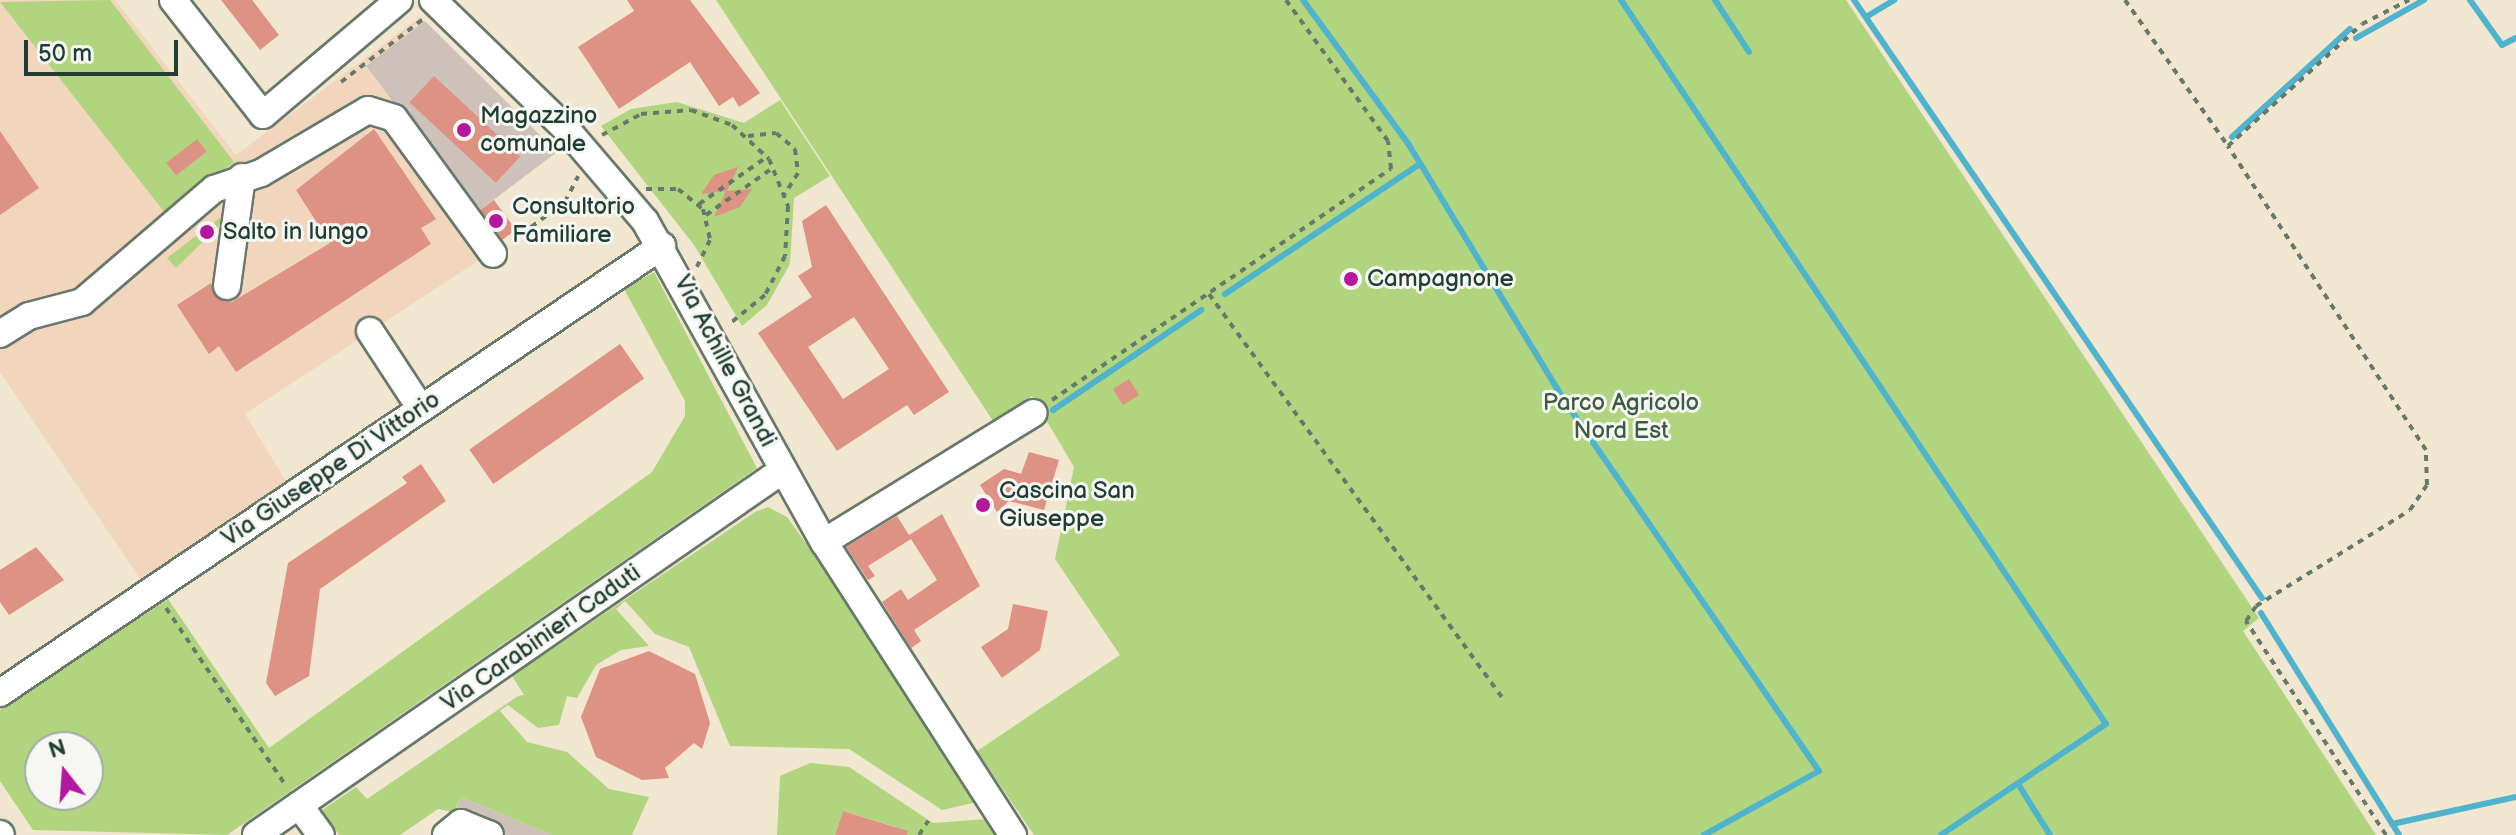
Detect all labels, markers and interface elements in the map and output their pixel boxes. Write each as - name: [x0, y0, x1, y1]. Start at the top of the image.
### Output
- scale bar: [28, 24, 182, 74]
- text: 50 m: [38, 39, 92, 68]
- place label: Magazzino comunale: [480, 102, 598, 158]
- marker: Magazzino comunale: [455, 121, 473, 139]
- place label: Consultorio Familiare: [512, 193, 635, 249]
- marker: Consultorio Familiare: [487, 212, 505, 230]
- place label: Salto in lungo: [223, 218, 369, 246]
- marker: Salto in lungo: [198, 223, 216, 241]
- place label: Campagnone: [1367, 265, 1514, 293]
- street label: Via Achille Grandi: [668, 270, 782, 452]
- marker: Campagnone: [1342, 270, 1360, 288]
- street label: Via Giuseppe Di Vittorio: [216, 385, 446, 553]
- park label: Parco Agricolo Nord Est: [1543, 389, 1699, 445]
- place label: Cascina San Giuseppe: [999, 477, 1135, 533]
- marker: Cascina San Giuseppe: [974, 496, 992, 514]
- street label: Via Carabinieri Caduti: [436, 558, 646, 718]
- north arrow: [24, 731, 104, 811]
- text: N: [46, 734, 69, 765]

